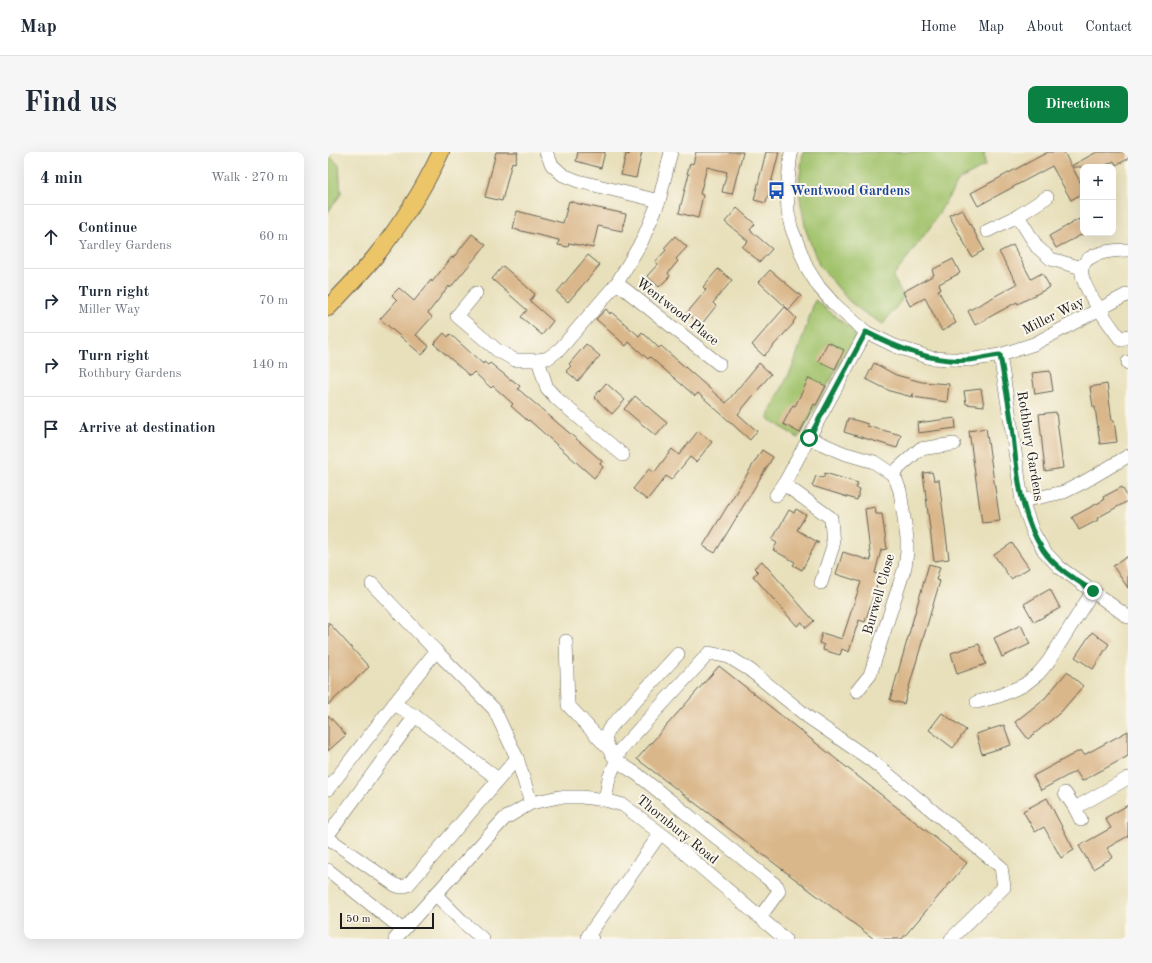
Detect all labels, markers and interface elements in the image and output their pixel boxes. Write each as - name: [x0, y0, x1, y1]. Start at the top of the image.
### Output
- text: Map: [20, 18, 57, 37]
- text: Home: [921, 20, 956, 34]
- text: Map: [978, 20, 1004, 34]
- text: About: [1026, 20, 1063, 34]
- text: Contact: [1085, 20, 1132, 34]
- button: Directions: [1028, 86, 1128, 123]
- text: Find us: [24, 90, 117, 118]
- map controls: [1080, 164, 1116, 236]
- button: +: [1080, 164, 1116, 200]
- text: 4 min: [40, 170, 83, 187]
- text: Walk · 270 m: [211, 171, 288, 184]
- bus stop icon: Wentwood Gardens: [767, 180, 787, 200]
- place label: Wentwood Gardens: [790, 184, 910, 198]
- button: −: [1080, 200, 1116, 236]
- text: Continue: [78, 221, 137, 236]
- icon: ahead: [40, 226, 62, 248]
- text: 60 m: [259, 230, 288, 243]
- text: Yardley Gardens: [78, 239, 172, 252]
- street label: Wentwood Place: [633, 275, 721, 348]
- text: Turn right: [78, 285, 149, 300]
- icon: right: [40, 290, 62, 312]
- text: 70 m: [259, 294, 288, 307]
- street label: Miller Way: [1020, 294, 1087, 337]
- text: Miller Way: [78, 303, 140, 316]
- text: Turn right: [78, 349, 149, 364]
- icon: right: [40, 354, 62, 376]
- text: 140 m: [251, 358, 288, 371]
- text: Rothbury Gardens: [78, 367, 181, 380]
- street label: Rothbury Gardens: [1014, 390, 1046, 502]
- icon: arrive: [40, 418, 62, 440]
- text: Arrive at destination: [78, 421, 216, 436]
- route start: [800, 429, 818, 447]
- street label: Burwell Close: [861, 552, 897, 636]
- route end: [1084, 582, 1102, 600]
- street label: Thornbury Road: [634, 793, 721, 867]
- scale bar: [340, 911, 434, 930]
- text: 50 m: [346, 914, 371, 925]

